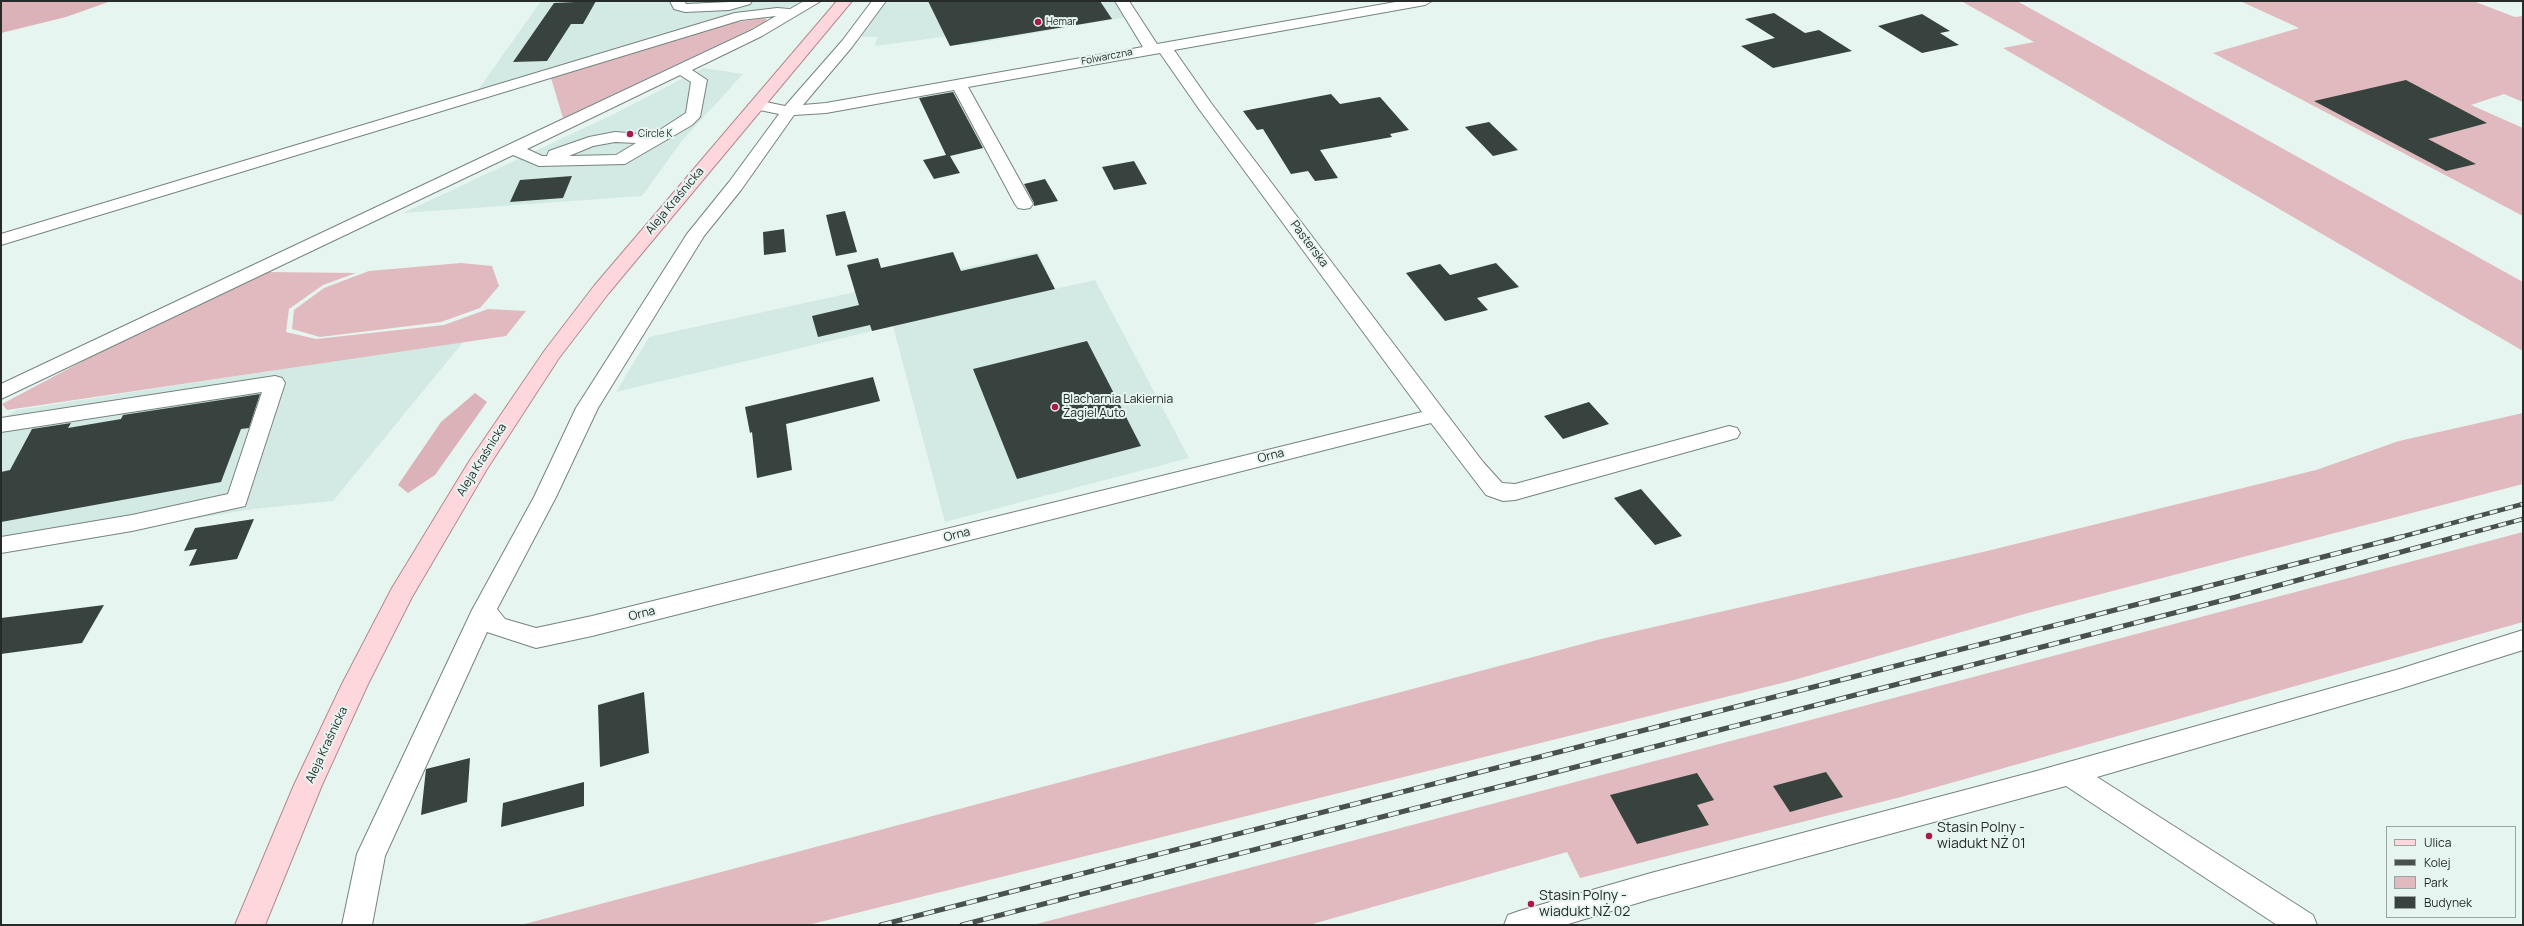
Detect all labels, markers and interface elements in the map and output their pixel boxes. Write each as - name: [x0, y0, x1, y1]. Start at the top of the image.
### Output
- place label: Hemar: [1046, 16, 1076, 28]
- marker: Hemar: [1033, 17, 1043, 27]
- street label: Folwarczna: [1080, 46, 1134, 68]
- place label: Circle K: [638, 128, 672, 140]
- marker: Circle K: [625, 129, 635, 139]
- street label: Aleja Kraśnicka: [643, 165, 707, 237]
- street label: Pasterska: [1287, 218, 1331, 270]
- place label: Blacharnia Lakiernia Żagiel Auto: [1063, 393, 1173, 421]
- marker: Blacharnia Lakiernia Żagiel Auto: [1050, 402, 1060, 412]
- street label: Aleja Kraśnicka: [454, 421, 510, 499]
- street label: Orna: [1256, 446, 1286, 466]
- street label: Orna: [942, 525, 972, 545]
- street label: Orna: [627, 604, 657, 624]
- street label: Aleja Kraśnicka: [303, 704, 351, 786]
- place label: Stasin Polny - wiadukt NŻ 01: [1937, 820, 2026, 852]
- legend: [2386, 826, 2516, 918]
- marker: Stasin Polny - wiadukt NŻ 01: [1924, 831, 1934, 841]
- text: Ulica: [2424, 834, 2451, 851]
- text: Kolej: [2424, 854, 2451, 871]
- text: Park: [2424, 874, 2448, 891]
- place label: Stasin Polny - wiadukt NŻ 02: [1539, 888, 1630, 920]
- text: Budynek: [2424, 894, 2472, 911]
- marker: Stasin Polny - wiadukt NŻ 02: [1526, 899, 1536, 909]

